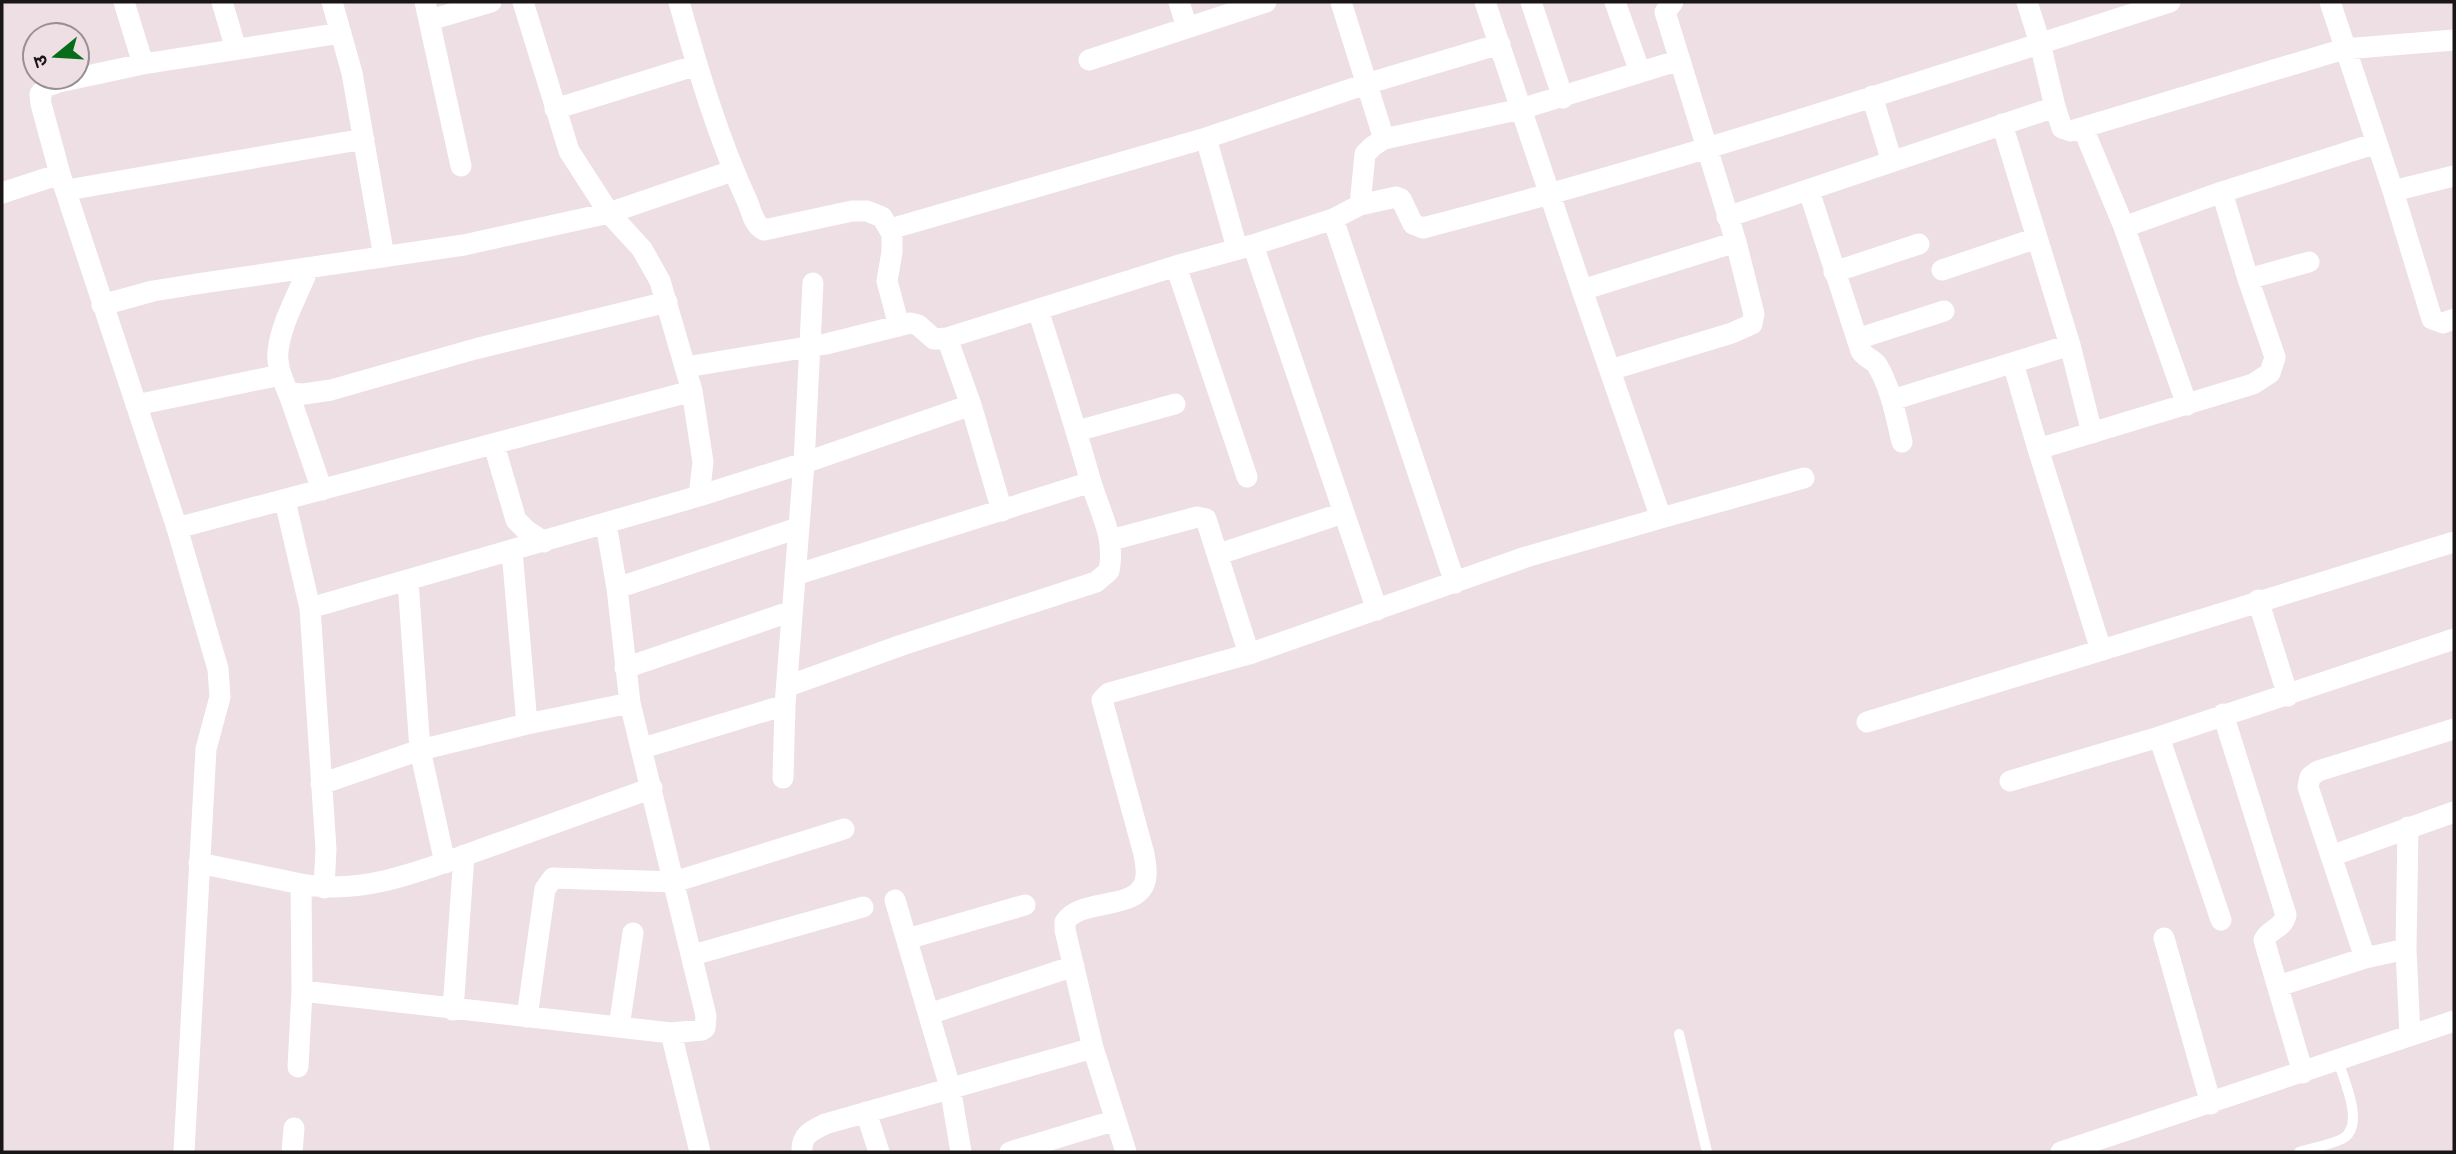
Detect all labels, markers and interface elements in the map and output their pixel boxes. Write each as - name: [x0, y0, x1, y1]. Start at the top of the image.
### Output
- north arrow: [21, 21, 91, 91]
- text: उ: [26, 51, 54, 70]

